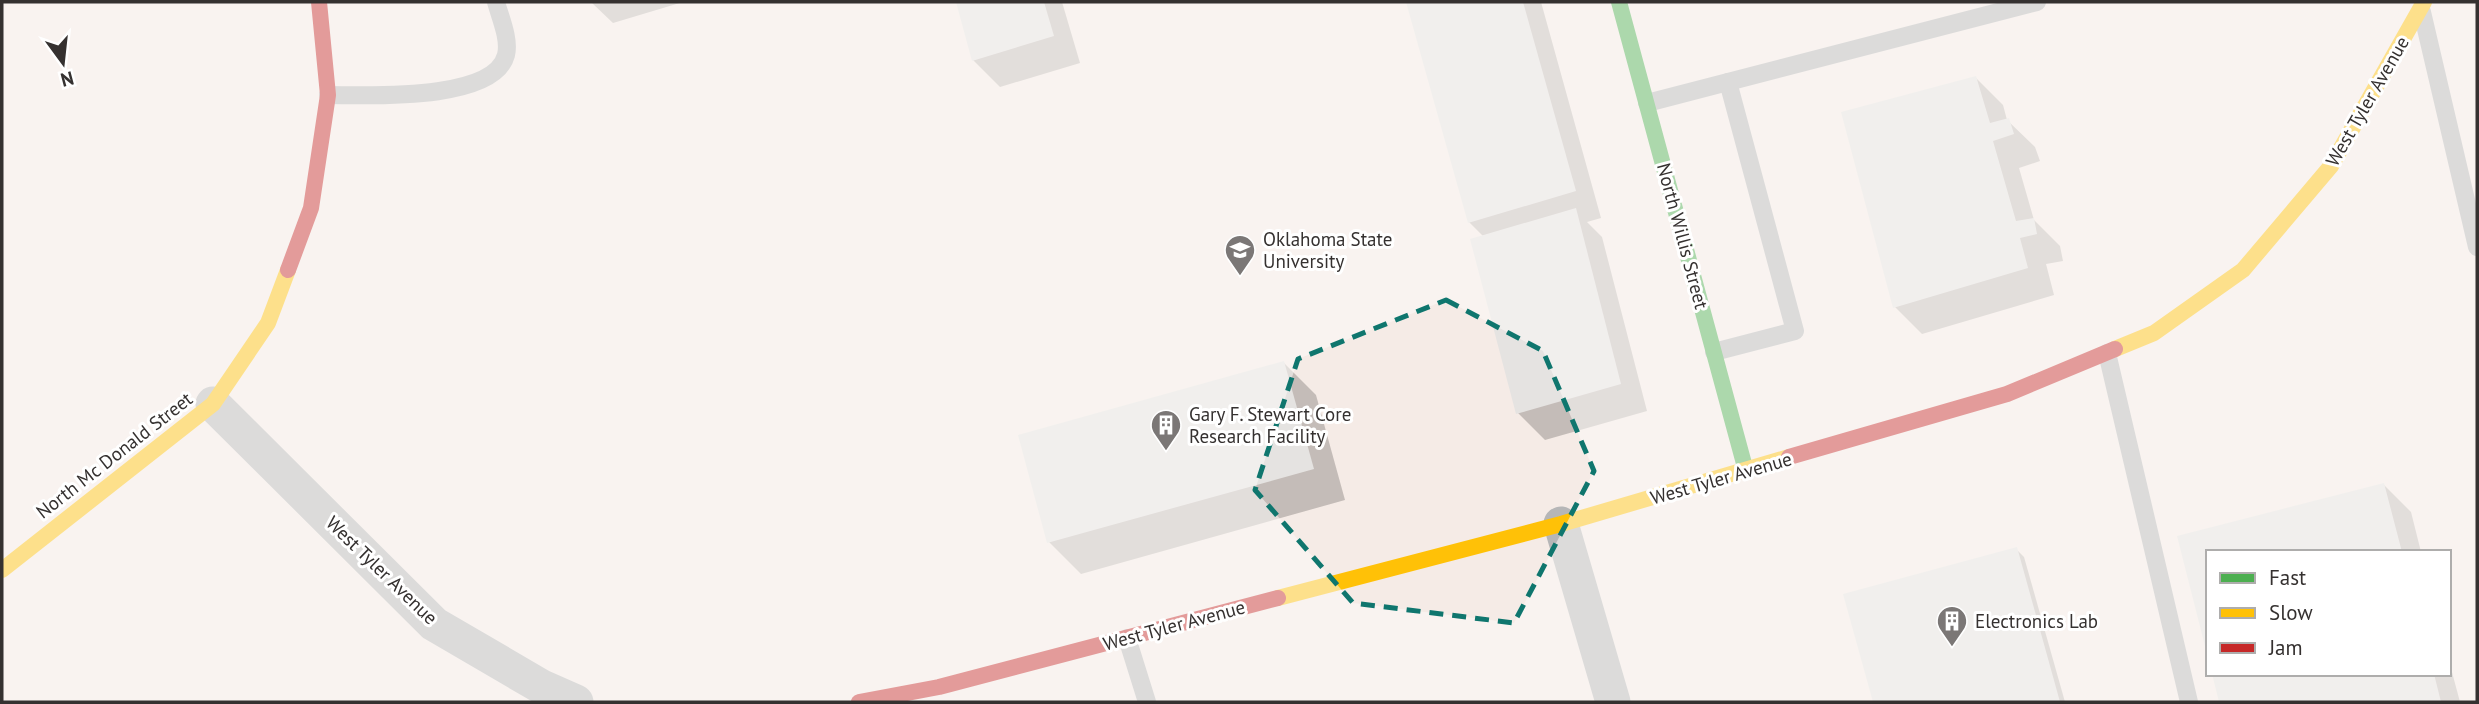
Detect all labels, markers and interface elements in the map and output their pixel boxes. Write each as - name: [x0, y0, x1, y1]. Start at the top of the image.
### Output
- north arrow: [28, 28, 98, 98]
- street label: West Tyler Avenue: [2320, 32, 2414, 170]
- text: N: [58, 66, 77, 93]
- street label: North Willis Street: [1652, 160, 1714, 312]
- place label: Oklahoma State University: [1263, 227, 1392, 273]
- school or university icon: Oklahoma State University: [1223, 233, 1257, 277]
- street label: North Mc Donald Street: [31, 386, 197, 524]
- place label: Gary F. Stewart Core Research Facility: [1189, 402, 1351, 448]
- building icon: Gary F. Stewart Core Research Facility: [1149, 408, 1183, 452]
- street label: West Tyler Avenue: [1648, 446, 1794, 510]
- street label: West Tyler Avenue: [321, 511, 443, 629]
- legend: [2206, 550, 2451, 676]
- text: Fast: [2269, 564, 2306, 591]
- street label: West Tyler Avenue: [1100, 595, 1248, 655]
- text: Slow: [2269, 599, 2313, 626]
- building icon: Electronics Lab: [1935, 604, 1969, 648]
- place label: Electronics Lab: [1975, 609, 2098, 633]
- text: Jam: [2268, 634, 2303, 661]

